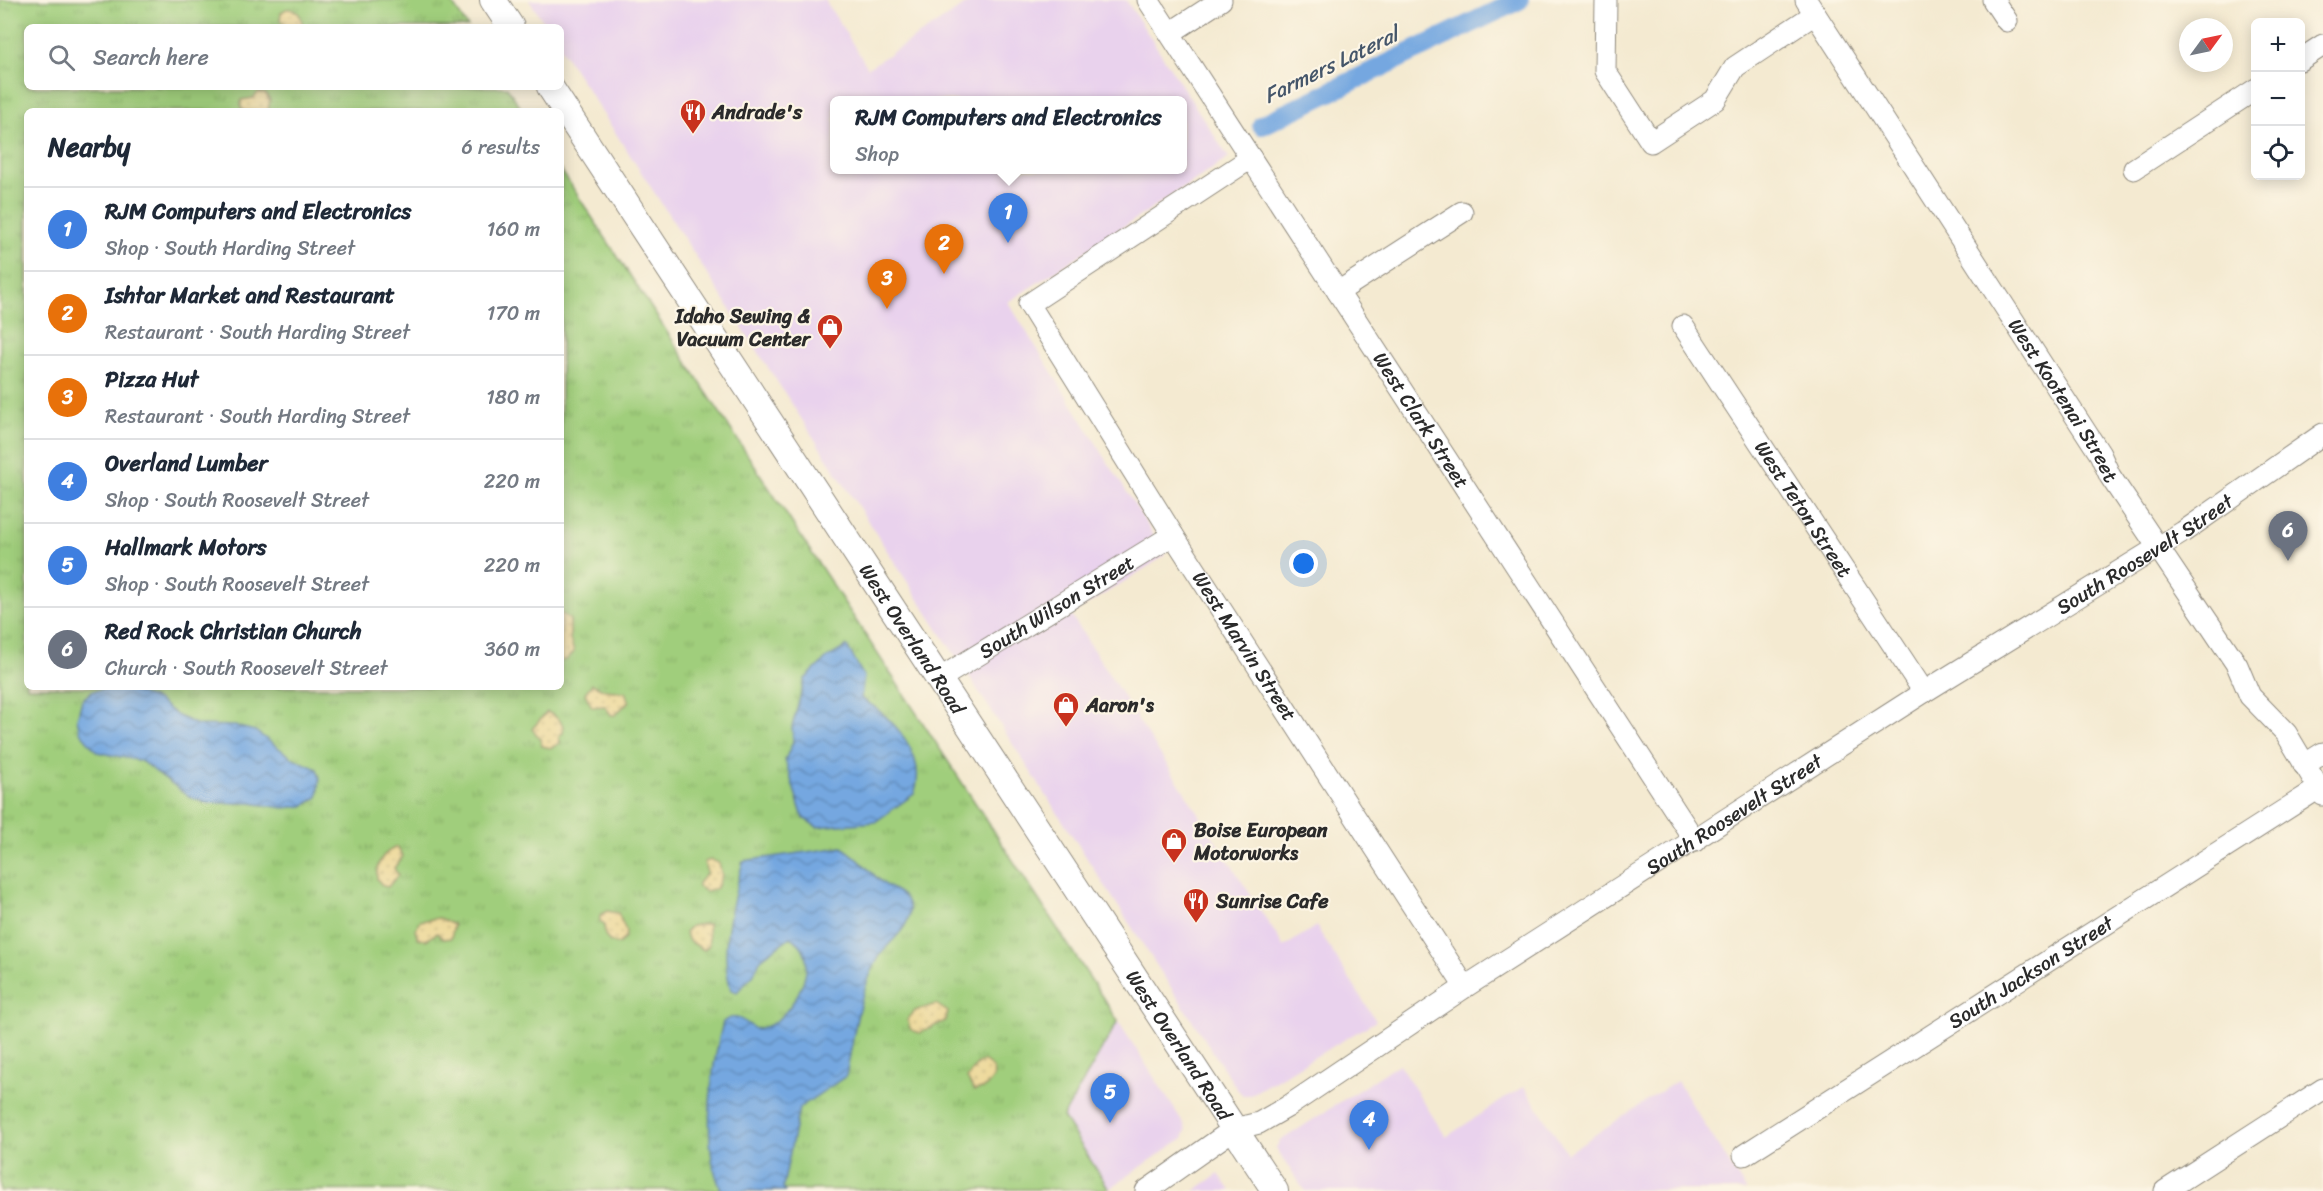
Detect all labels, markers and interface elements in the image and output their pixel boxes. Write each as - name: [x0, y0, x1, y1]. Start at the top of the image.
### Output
- water label: Farmers Lateral: [1257, 14, 1410, 114]
- north arrow: [2179, 18, 2233, 72]
- map controls: [2251, 18, 2305, 180]
- button: +: [2251, 18, 2305, 72]
- search box: [24, 24, 564, 90]
- text: Search here: [93, 38, 209, 77]
- icon: search: [45, 41, 78, 74]
- button: −: [2251, 72, 2305, 126]
- place label: Andrade's: [711, 95, 803, 130]
- popup: [830, 96, 1187, 174]
- restaurant icon: Andrade's: [678, 97, 708, 135]
- text: RJM Computers and Electronics: [855, 98, 1162, 137]
- text: Nearby: [48, 124, 130, 170]
- button: locate: [2251, 126, 2305, 180]
- text: 6 results: [461, 130, 540, 165]
- text: Shop: [855, 137, 899, 172]
- text: RJM Computers and Electronics: [105, 192, 411, 231]
- pin: 1: [988, 194, 1028, 243]
- text: 1: [63, 212, 72, 247]
- text: 160 m: [487, 212, 540, 247]
- pin: 2: [924, 224, 964, 274]
- text: Shop · South Harding Street: [105, 231, 355, 266]
- pin: 3: [868, 260, 906, 309]
- text: Ishtar Market and Restaurant: [105, 276, 395, 315]
- text: 2: [62, 296, 73, 331]
- text: 170 m: [487, 296, 540, 331]
- place label: Idaho Sewing & Vacuum Center: [674, 299, 812, 357]
- street label: West Kootenai Street: [1998, 311, 2127, 491]
- shop icon: Idaho Sewing & Vacuum Center: [815, 312, 845, 350]
- text: Restaurant · South Harding Street: [105, 315, 410, 350]
- street label: West Clark Street: [1363, 345, 1478, 496]
- text: Pizza Hut: [105, 360, 198, 399]
- text: 3: [62, 380, 73, 415]
- text: 180 m: [486, 380, 540, 415]
- text: Restaurant · South Harding Street: [105, 399, 410, 434]
- street label: West Teton Street: [1745, 433, 1861, 585]
- text: Overland Lumber: [105, 444, 268, 483]
- text: 4: [61, 464, 74, 499]
- text: 220 m: [484, 464, 540, 499]
- text: Shop · South Roosevelt Street: [105, 483, 369, 518]
- street label: South Roosevelt Street: [2049, 484, 2242, 624]
- pin: 6: [2268, 512, 2308, 561]
- text: Hallmark Motors: [105, 528, 267, 567]
- street label: South Wilson Street: [972, 546, 1142, 669]
- text: 5: [61, 548, 74, 583]
- text: 220 m: [484, 548, 540, 583]
- your location: [1289, 549, 1318, 578]
- street label: West Overland Road: [849, 556, 975, 723]
- street label: West Marvin Street: [1183, 564, 1306, 729]
- text: Shop · South Roosevelt Street: [105, 567, 369, 602]
- text: Red Rock Christian Church: [105, 612, 362, 651]
- text: 6: [62, 632, 73, 667]
- text: 360 m: [484, 632, 540, 667]
- text: Church · South Roosevelt Street: [105, 651, 388, 686]
- place label: Aaron's: [1085, 688, 1155, 723]
- shop icon: Aaron's: [1051, 690, 1081, 728]
- street label: South Roosevelt Street: [1639, 744, 1831, 885]
- place label: Boise European Motorworks: [1193, 813, 1328, 871]
- shop icon: Boise European Motorworks: [1159, 826, 1189, 864]
- place label: Sunrise Cafe: [1215, 884, 1329, 919]
- restaurant icon: Sunrise Cafe: [1181, 886, 1211, 924]
- street label: South Jackson Street: [1941, 906, 2122, 1039]
- street label: West Overland Road: [1116, 962, 1242, 1129]
- pin: 5: [1090, 1074, 1130, 1123]
- pin: 4: [1350, 1100, 1388, 1150]

